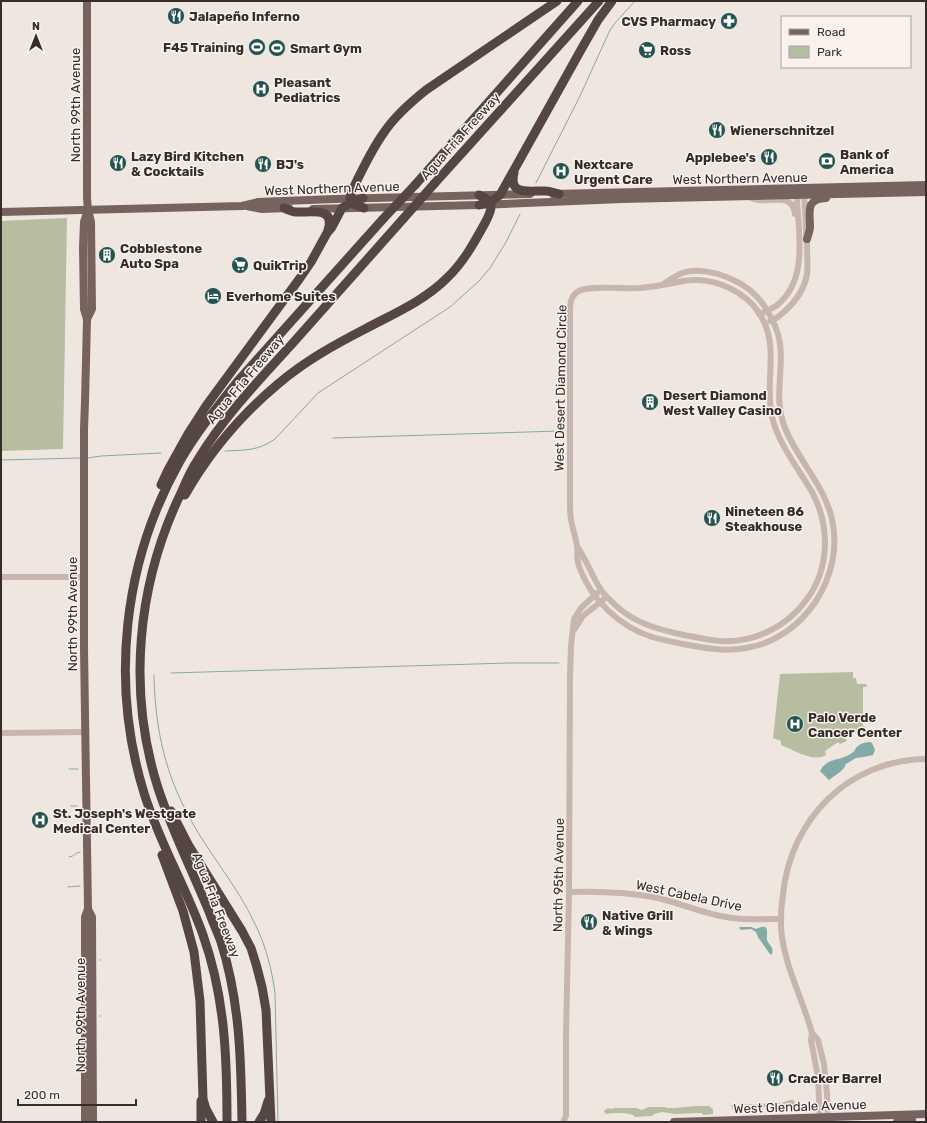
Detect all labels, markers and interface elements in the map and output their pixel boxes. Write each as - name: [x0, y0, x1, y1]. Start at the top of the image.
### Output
- restaurant icon: Jalapeño Inferno: [166, 6, 186, 26]
- place label: Jalapeño Inferno: [189, 9, 300, 24]
- pharmacy icon: CVS Pharmacy: [719, 11, 739, 31]
- place label: CVS Pharmacy: [621, 14, 716, 29]
- north arrow: [16, 16, 56, 56]
- legend: [781, 16, 911, 68]
- text: N: [32, 20, 40, 33]
- text: Road: [817, 25, 845, 39]
- sports icon: F45 Training: [247, 37, 267, 57]
- sports icon: Smart Gym: [267, 38, 287, 58]
- place label: F45 Training: [163, 40, 244, 55]
- supermarket icon: Ross: [637, 40, 657, 60]
- place label: Smart Gym: [290, 41, 362, 56]
- place label: Ross: [660, 43, 691, 58]
- text: Park: [817, 45, 843, 59]
- street label: North 99th Avenue: [68, 48, 83, 162]
- place label: Pleasant Pediatrics: [274, 75, 341, 105]
- hospital icon: Pleasant Pediatrics: [251, 79, 271, 99]
- street label: Agua Fria Freeway: [418, 90, 504, 183]
- restaurant icon: Wienerschnitzel: [707, 120, 727, 140]
- place label: Wienerschnitzel: [730, 123, 834, 138]
- restaurant icon: Applebee's: [759, 147, 779, 167]
- place label: Bank of America: [840, 147, 894, 177]
- place label: Lazy Bird Kitchen & Cocktails: [131, 149, 244, 179]
- place label: Applebee's: [685, 150, 756, 165]
- bank icon: Bank of America: [817, 151, 837, 171]
- restaurant icon: Lazy Bird Kitchen & Cocktails: [108, 153, 128, 173]
- restaurant icon: BJ's: [253, 154, 273, 174]
- place label: BJ's: [276, 157, 304, 172]
- place label: Nextcare Urgent Care: [574, 157, 653, 187]
- hospital icon: Nextcare Urgent Care: [551, 161, 571, 181]
- street label: West Northern Avenue: [672, 170, 808, 187]
- street label: West Northern Avenue: [264, 179, 400, 198]
- place label: Cobblestone Auto Spa: [120, 241, 202, 271]
- building icon: Cobblestone Auto Spa: [97, 245, 117, 265]
- supermarket icon: QuikTrip: [230, 255, 250, 275]
- place label: QuikTrip: [253, 258, 307, 273]
- hotel icon: Everhome Suites: [203, 286, 223, 306]
- place label: Everhome Suites: [226, 289, 336, 304]
- street label: West Desert Diamond Circle: [552, 304, 569, 472]
- street label: Agua Fria Freeway: [204, 332, 288, 427]
- place label: Desert Diamond West Valley Casino: [663, 388, 782, 418]
- building icon: Desert Diamond West Valley Casino: [640, 392, 660, 412]
- place label: Nineteen 86 Steakhouse: [725, 504, 805, 534]
- restaurant icon: Nineteen 86 Steakhouse: [702, 508, 722, 528]
- street label: North 99th Avenue: [65, 557, 80, 671]
- place label: Palo Verde Cancer Center: [808, 710, 902, 740]
- hospital icon: Palo Verde Cancer Center: [785, 714, 805, 734]
- place label: St. Joseph's Westgate Medical Center: [53, 806, 196, 836]
- hospital icon: St. Joseph's Westgate Medical Center: [30, 810, 50, 830]
- street label: North 95th Avenue: [550, 818, 567, 932]
- street label: Agua Fria Freeway: [189, 850, 244, 960]
- street label: West Cabela Drive: [635, 877, 743, 914]
- place label: Native Grill & Wings: [602, 908, 673, 938]
- restaurant icon: Native Grill & Wings: [579, 912, 599, 932]
- street label: North 99th Avenue: [73, 958, 88, 1072]
- restaurant icon: Cracker Barrel: [765, 1068, 785, 1088]
- place label: Cracker Barrel: [788, 1071, 882, 1086]
- scale bar: [18, 1081, 136, 1107]
- text: 200 m: [24, 1088, 60, 1102]
- street label: West Glendale Avenue: [733, 1097, 867, 1116]

